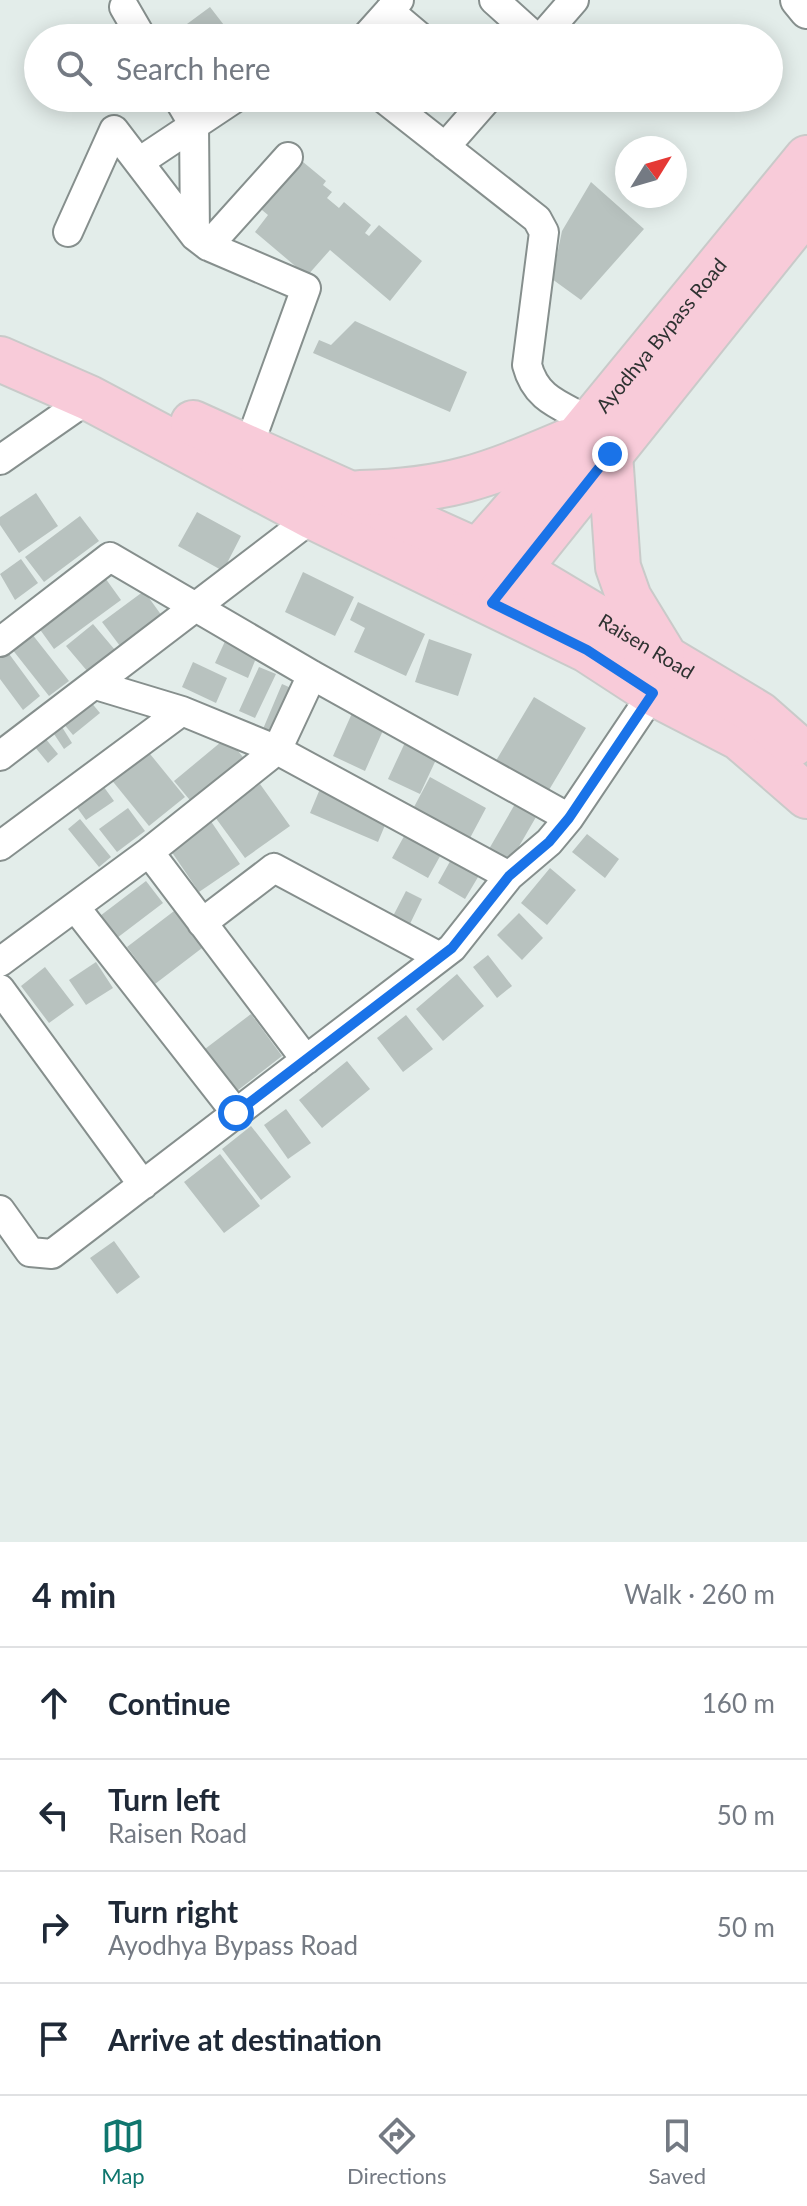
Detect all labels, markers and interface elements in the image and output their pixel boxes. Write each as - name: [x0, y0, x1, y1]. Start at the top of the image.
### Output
- search box: [24, 24, 783, 112]
- icon: search: [52, 46, 96, 90]
- text: Search here: [116, 50, 271, 86]
- north arrow: [615, 136, 687, 208]
- street label: Ayodhya Bypass Road: [590, 253, 731, 417]
- route end: [592, 436, 628, 472]
- street label: Raisen Road: [595, 608, 699, 683]
- route start: [218, 1095, 254, 1131]
- text: 4 min: [32, 1574, 116, 1615]
- text: Walk · 260 m: [624, 1578, 775, 1610]
- icon: ahead: [32, 1681, 76, 1725]
- text: Continue: [108, 1685, 231, 1721]
- text: 160 m: [702, 1687, 775, 1719]
- text: Turn left: [108, 1781, 220, 1817]
- icon: left: [32, 1793, 76, 1837]
- text: 50 m: [717, 1799, 775, 1831]
- text: Raisen Road: [108, 1817, 247, 1849]
- text: Turn right: [108, 1893, 238, 1929]
- icon: right: [32, 1905, 76, 1949]
- text: 50 m: [717, 1911, 775, 1943]
- text: Ayodhya Bypass Road: [108, 1929, 358, 1961]
- icon: arrive: [32, 2017, 76, 2061]
- text: Arrive at destination: [108, 2021, 382, 2057]
- tab: Map: [101, 2114, 145, 2189]
- tab: Directions: [347, 2114, 446, 2189]
- tab: Saved: [648, 2114, 706, 2189]

